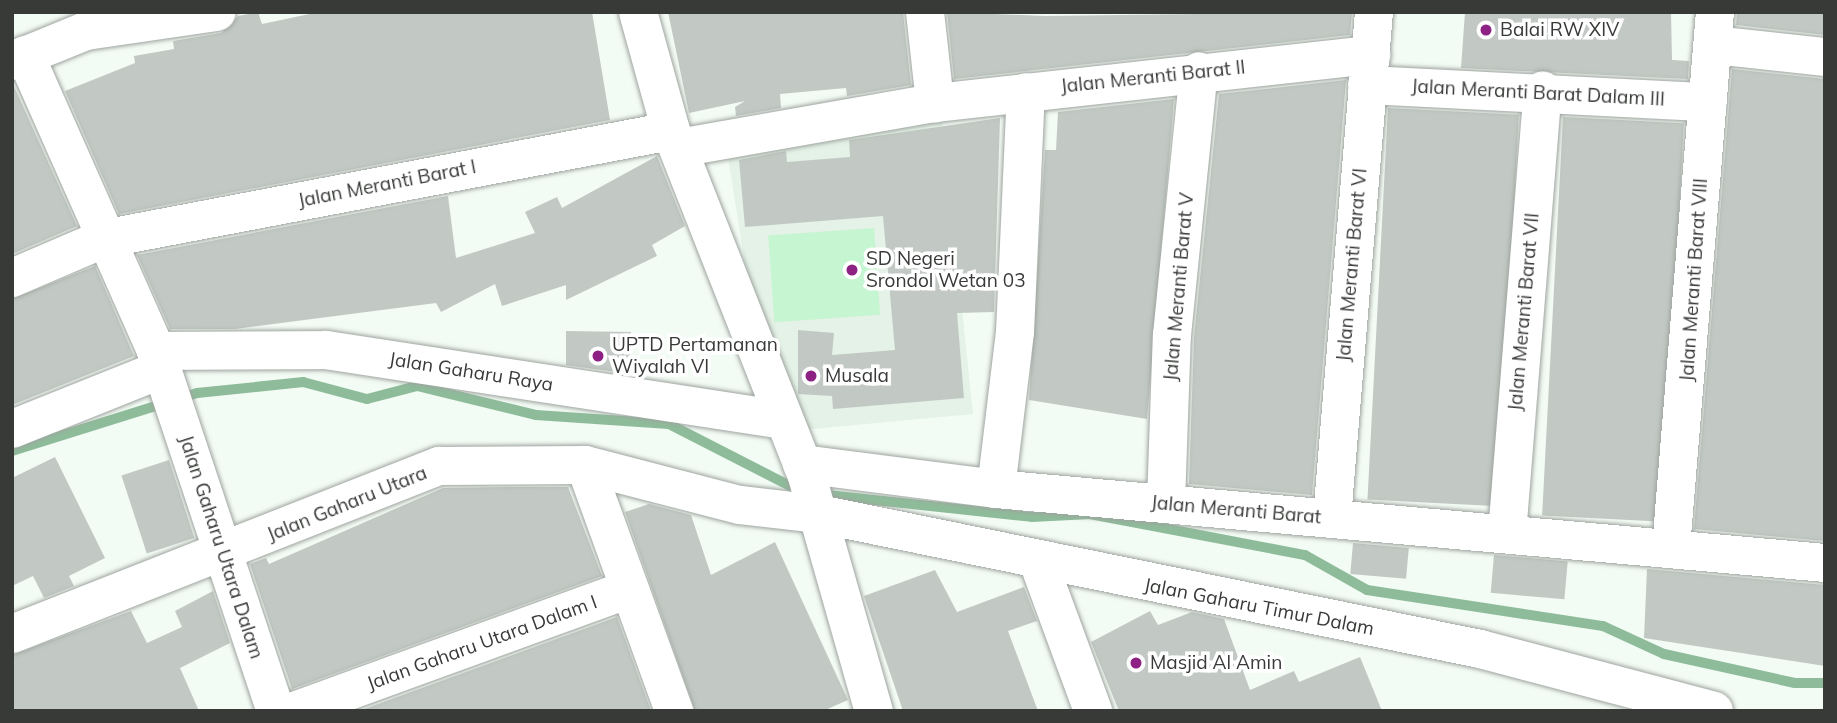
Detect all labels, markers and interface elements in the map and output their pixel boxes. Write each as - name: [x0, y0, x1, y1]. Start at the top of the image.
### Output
- place label: Balai RW XIV: [1500, 19, 1619, 41]
- marker: Balai RW XIV: [1478, 22, 1494, 38]
- street label: Jalan Meranti Barat II: [1059, 56, 1247, 98]
- street label: Jalan Meranti Barat Dalam III: [1411, 75, 1665, 111]
- street label: Jalan Meranti Barat I: [296, 156, 478, 212]
- street label: Jalan Meranti Barat VI: [1332, 167, 1372, 363]
- street label: Jalan Meranti Barat VIII: [1676, 177, 1712, 383]
- street label: Jalan Meranti Barat V: [1159, 192, 1199, 382]
- street label: Jalan Meranti Barat VII: [1504, 212, 1544, 412]
- place label: SD Negeri Srondol Wetan 03: [866, 248, 1026, 292]
- marker: SD Negeri Srondol Wetan 03: [844, 262, 860, 278]
- place label: UPTD Pertamanan Wiyalah VI: [612, 334, 778, 378]
- street label: Jalan Gaharu Raya: [387, 348, 555, 396]
- marker: UPTD Pertamanan Wiyalah VI: [590, 348, 606, 364]
- place label: Musala: [825, 365, 889, 387]
- marker: Musala: [803, 368, 819, 384]
- street label: Jalan Gaharu Utara Dalam: [174, 432, 268, 662]
- street label: Jalan Gaharu Utara: [264, 462, 430, 546]
- street label: Jalan Meranti Barat: [1150, 491, 1322, 529]
- street label: Jalan Gaharu Timur Dalam: [1142, 573, 1376, 641]
- street label: Jalan Gaharu Utara Dalam I: [364, 591, 600, 695]
- place label: Masjid Al Amin: [1150, 652, 1282, 674]
- marker: Masjid Al Amin: [1128, 655, 1144, 671]

